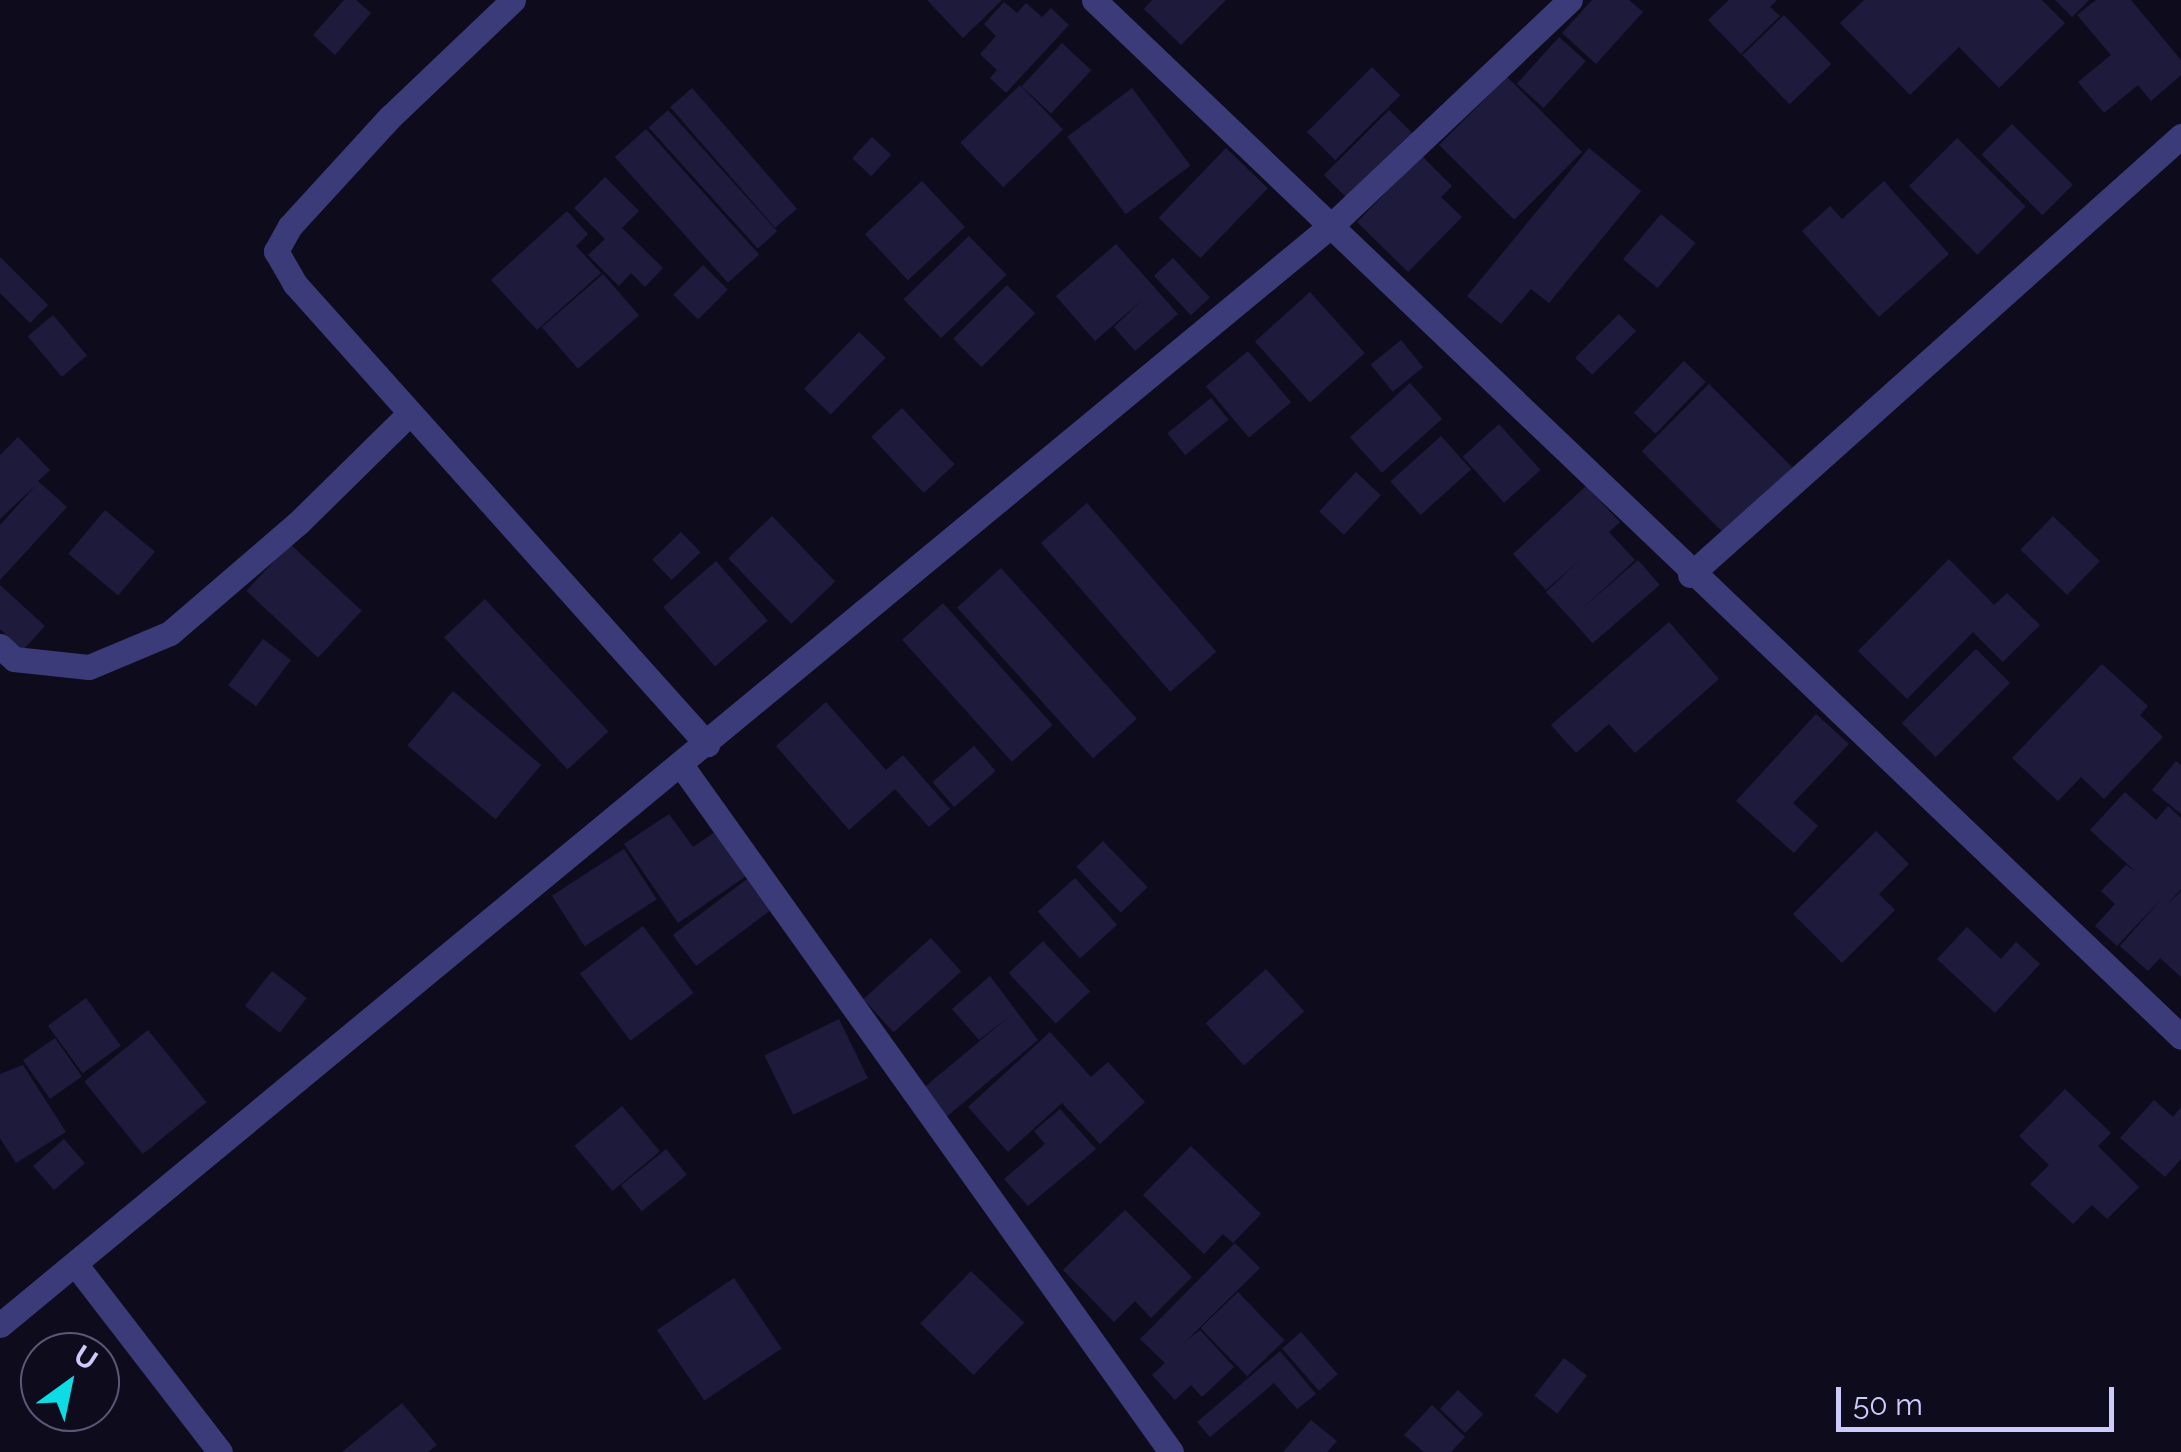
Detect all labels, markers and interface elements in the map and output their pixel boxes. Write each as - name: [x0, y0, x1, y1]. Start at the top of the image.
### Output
- north arrow: [20, 1332, 120, 1432]
- text: U: [68, 1339, 103, 1378]
- scale bar: [1841, 1367, 2118, 1429]
- text: 50 m: [1853, 1387, 1923, 1422]

